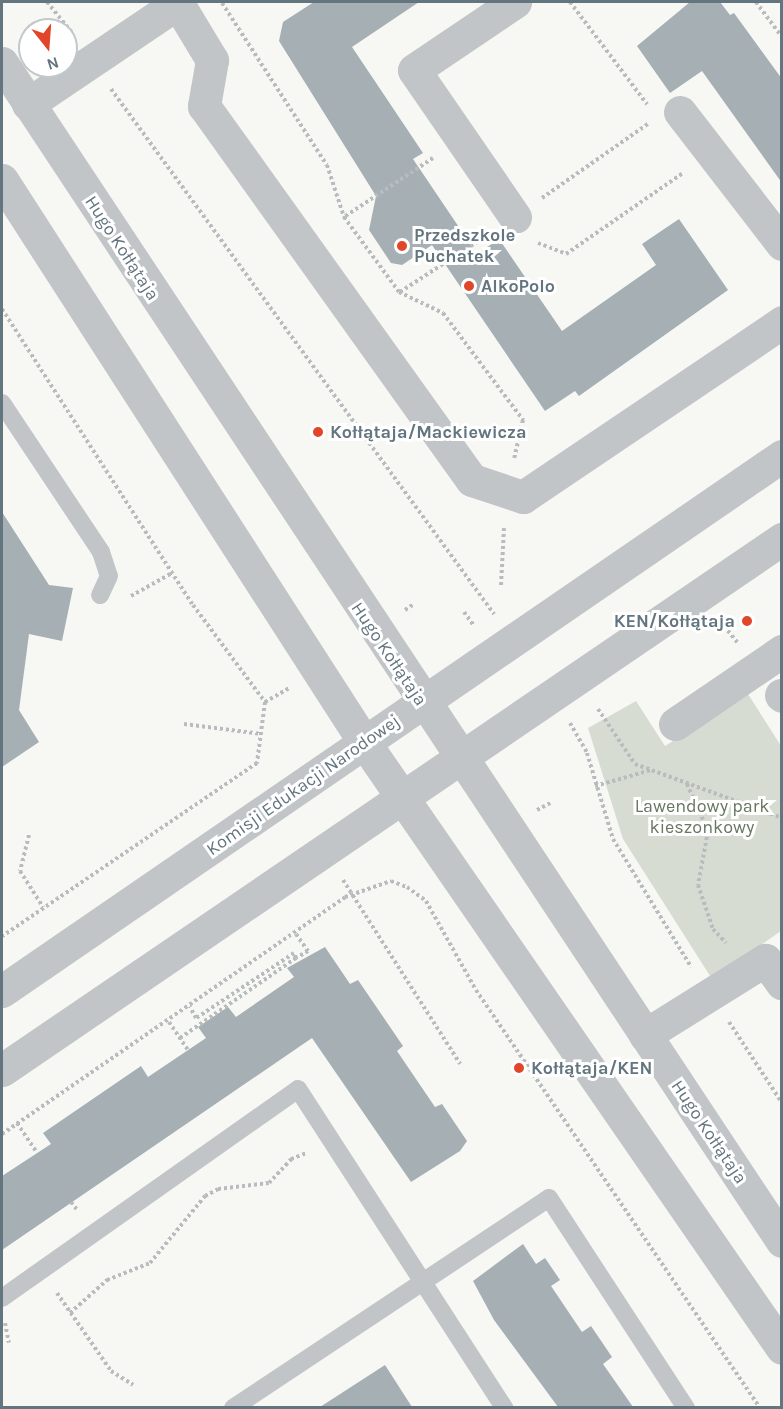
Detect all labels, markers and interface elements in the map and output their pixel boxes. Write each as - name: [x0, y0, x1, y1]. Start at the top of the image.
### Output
- north arrow: [18, 18, 78, 78]
- text: N: [45, 53, 61, 75]
- street label: Hugo Kołłątaja: [80, 192, 164, 304]
- place label: Przedszkole Puchatek: [414, 225, 515, 268]
- marker: Przedszkole Puchatek: [395, 239, 409, 253]
- place label: AlkoPolo: [481, 275, 555, 297]
- marker: AlkoPolo: [462, 279, 476, 293]
- place label: Kołłątaja/Mackiewicza: [330, 421, 527, 443]
- marker: Kołłątaja/Mackiewicza: [311, 425, 325, 439]
- street label: Hugo Kołłątaja: [346, 598, 432, 710]
- place label: KEN/Kołłątaja: [614, 610, 735, 632]
- marker: KEN/Kołłątaja: [740, 614, 754, 628]
- street label: Komisji Edukacji Narodowej: [202, 710, 404, 860]
- park label: Lawendowy park kieszonkowy: [635, 796, 769, 838]
- place label: Kołłątaja/KEN: [531, 1057, 652, 1079]
- marker: Kołłątaja/KEN: [512, 1061, 526, 1075]
- street label: Hugo Kołłątaja: [666, 1076, 752, 1188]

